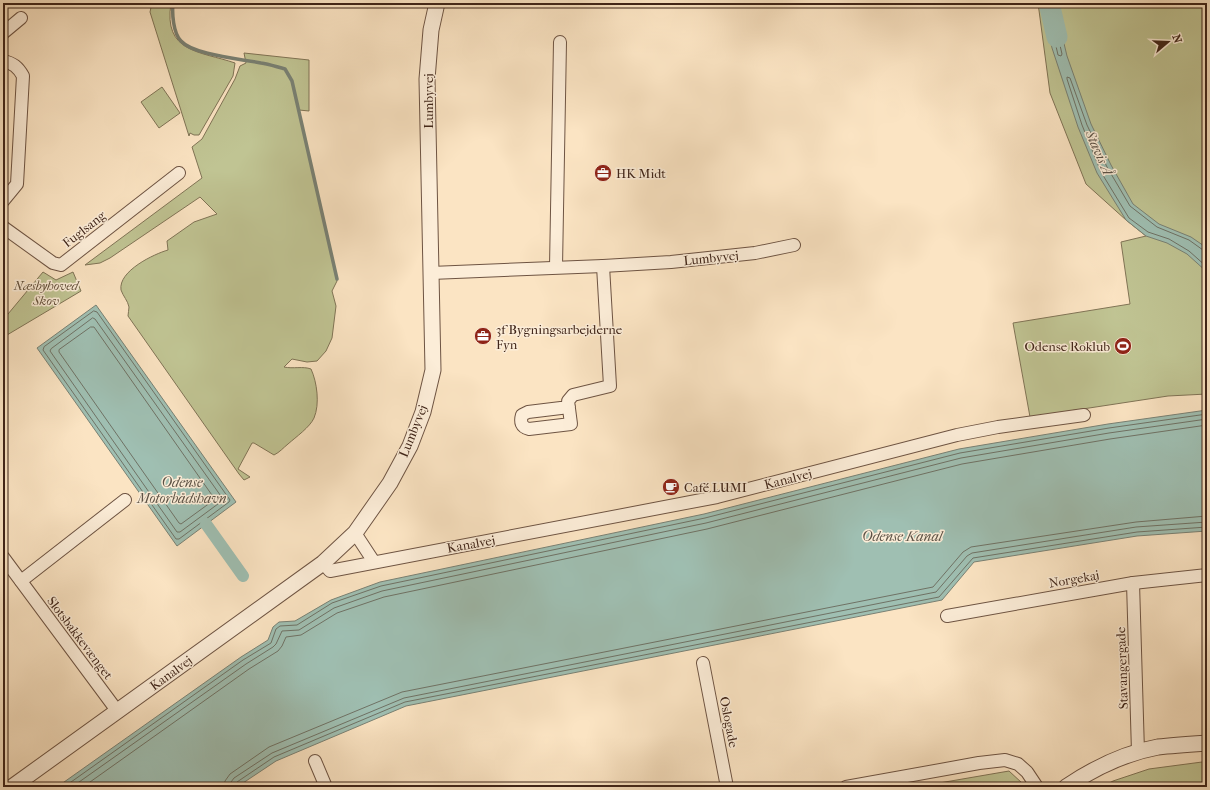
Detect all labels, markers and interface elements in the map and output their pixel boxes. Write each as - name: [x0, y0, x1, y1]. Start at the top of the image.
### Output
- north arrow: [1148, 22, 1188, 62]
- text: N: [1169, 33, 1185, 46]
- street label: Lumbyvej: [421, 73, 436, 129]
- water label: Stavis Å: [1081, 127, 1118, 179]
- office icon: HK Midt: [593, 163, 613, 183]
- place label: HK Midt: [616, 166, 666, 181]
- street label: Fuglsang: [60, 207, 109, 250]
- street label: Lumbyvej: [683, 248, 739, 268]
- park label: Næsbyhoved Skov: [13, 278, 81, 308]
- place label: 3f Bygningsarbejderne Fyn: [496, 322, 623, 352]
- office icon: 3f Bygningsarbejderne Fyn: [473, 326, 493, 346]
- sports icon: Odense Roklub: [1113, 336, 1133, 356]
- place label: Odense Roklub: [1025, 339, 1110, 354]
- street label: Lumbyvej: [396, 403, 430, 459]
- street label: Kanalvej: [763, 466, 813, 492]
- water label: Odense Motorbådshavn: [136, 474, 227, 507]
- cafe icon: Café LUMI: [661, 477, 681, 497]
- place label: Café LUMI: [684, 480, 747, 495]
- water label: Odense Kanal: [862, 528, 944, 545]
- street label: Kanalvej: [446, 532, 496, 556]
- street label: Norgekaj: [1048, 567, 1100, 591]
- street label: Slotsbakkevænget: [44, 594, 116, 683]
- street label: Stavangergade: [1113, 626, 1131, 709]
- street label: Kanalvej: [147, 653, 195, 693]
- street label: Oslogade: [717, 695, 741, 749]

